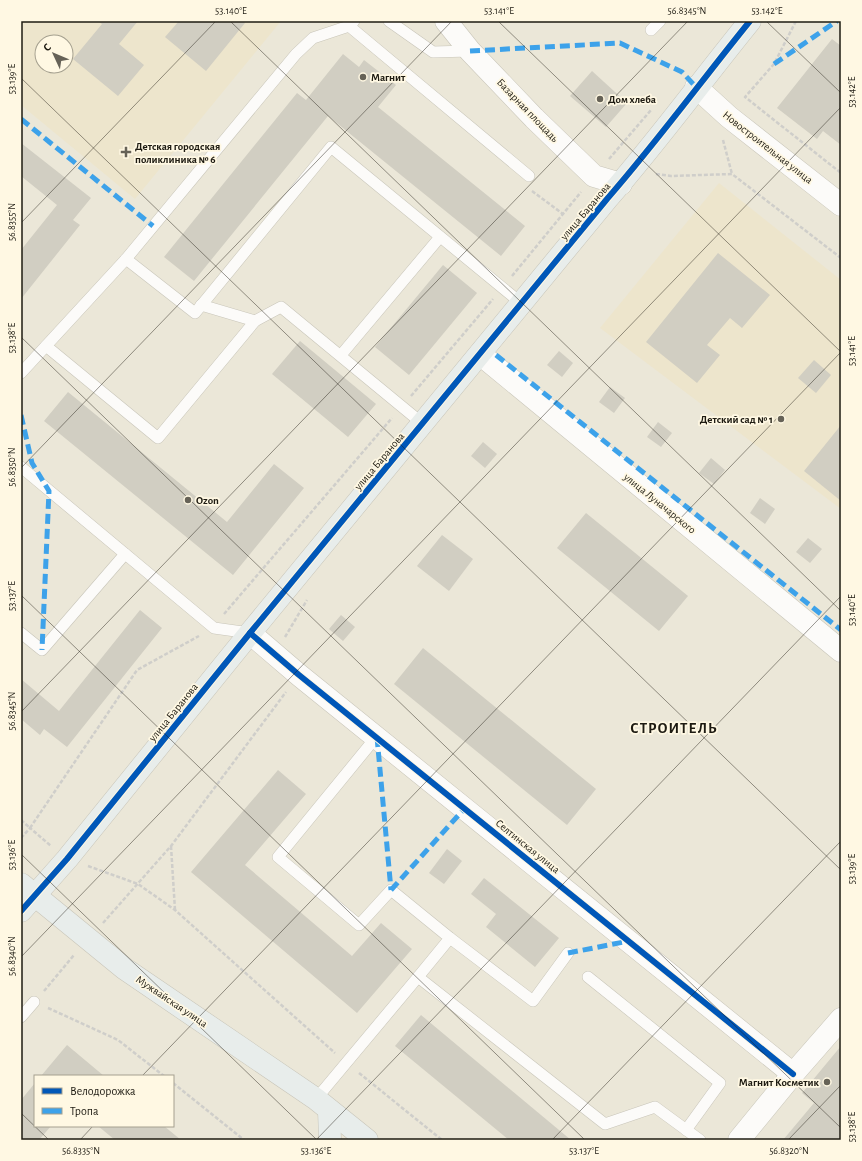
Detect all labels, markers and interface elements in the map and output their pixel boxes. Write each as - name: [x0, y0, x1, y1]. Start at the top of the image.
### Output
- text: 53.140°E: [215, 6, 247, 16]
- text: 53.141°E: [484, 6, 514, 16]
- text: 56.8345°N: [668, 6, 706, 16]
- text: 53.142°E: [751, 6, 783, 16]
- north arrow: [34, 34, 74, 74]
- text: С: [41, 41, 53, 53]
- text: 53.139°E: [7, 64, 17, 94]
- marker: Магнит: [358, 72, 368, 82]
- place label: Магнит: [371, 72, 406, 83]
- text: 53.142°E: [847, 76, 857, 108]
- street label: Базарная площадь: [495, 77, 561, 144]
- marker: Дом хлеба: [595, 94, 605, 104]
- place label: Дом хлеба: [608, 94, 656, 105]
- street label: Новостроительная улица: [721, 109, 815, 186]
- place label: Детская городская поликлиника № 6: [135, 141, 220, 165]
- marker: Детская городская поликлиника № 6: [120, 146, 132, 158]
- street label: улица Баранова: [558, 181, 612, 243]
- text: 56.8355°N: [7, 203, 17, 241]
- text: 53.138°E: [7, 323, 17, 353]
- text: 53.141°E: [847, 336, 857, 366]
- place label: Детский сад № 1: [700, 414, 773, 425]
- marker: Детский сад № 1: [776, 414, 786, 424]
- street label: улица Баранова: [352, 431, 406, 493]
- text: 56.8350°N: [7, 447, 17, 487]
- street label: улица Луначарского: [621, 471, 698, 536]
- marker: Ozon: [183, 495, 193, 505]
- place label: Ozon: [196, 495, 219, 506]
- text: 53.137°E: [7, 581, 17, 611]
- text: 53.140°E: [847, 594, 857, 626]
- street label: улица Баранова: [146, 681, 200, 744]
- text: 56.8345°N: [7, 692, 17, 730]
- district label: СТРОИТЕЛЬ: [630, 721, 718, 736]
- street label: Селтинская улица: [494, 817, 562, 876]
- text: 53.136°E: [7, 840, 17, 870]
- text: 53.139°E: [847, 854, 857, 884]
- text: 56.8340°N: [7, 936, 17, 976]
- street label: Мужвайская улица: [134, 973, 209, 1029]
- legend: [34, 1075, 174, 1127]
- place label: Магнит Косметик: [739, 1077, 820, 1088]
- marker: Магнит Косметик: [822, 1077, 832, 1087]
- text: Велодорожка: [70, 1085, 136, 1097]
- text: Тропа: [70, 1105, 99, 1117]
- text: 53.138°E: [847, 1112, 857, 1142]
- text: 56.8335°N: [62, 1146, 100, 1156]
- text: 53.136°E: [301, 1146, 331, 1156]
- text: 53.137°E: [569, 1146, 599, 1156]
- text: 56.8320°N: [769, 1146, 809, 1156]

